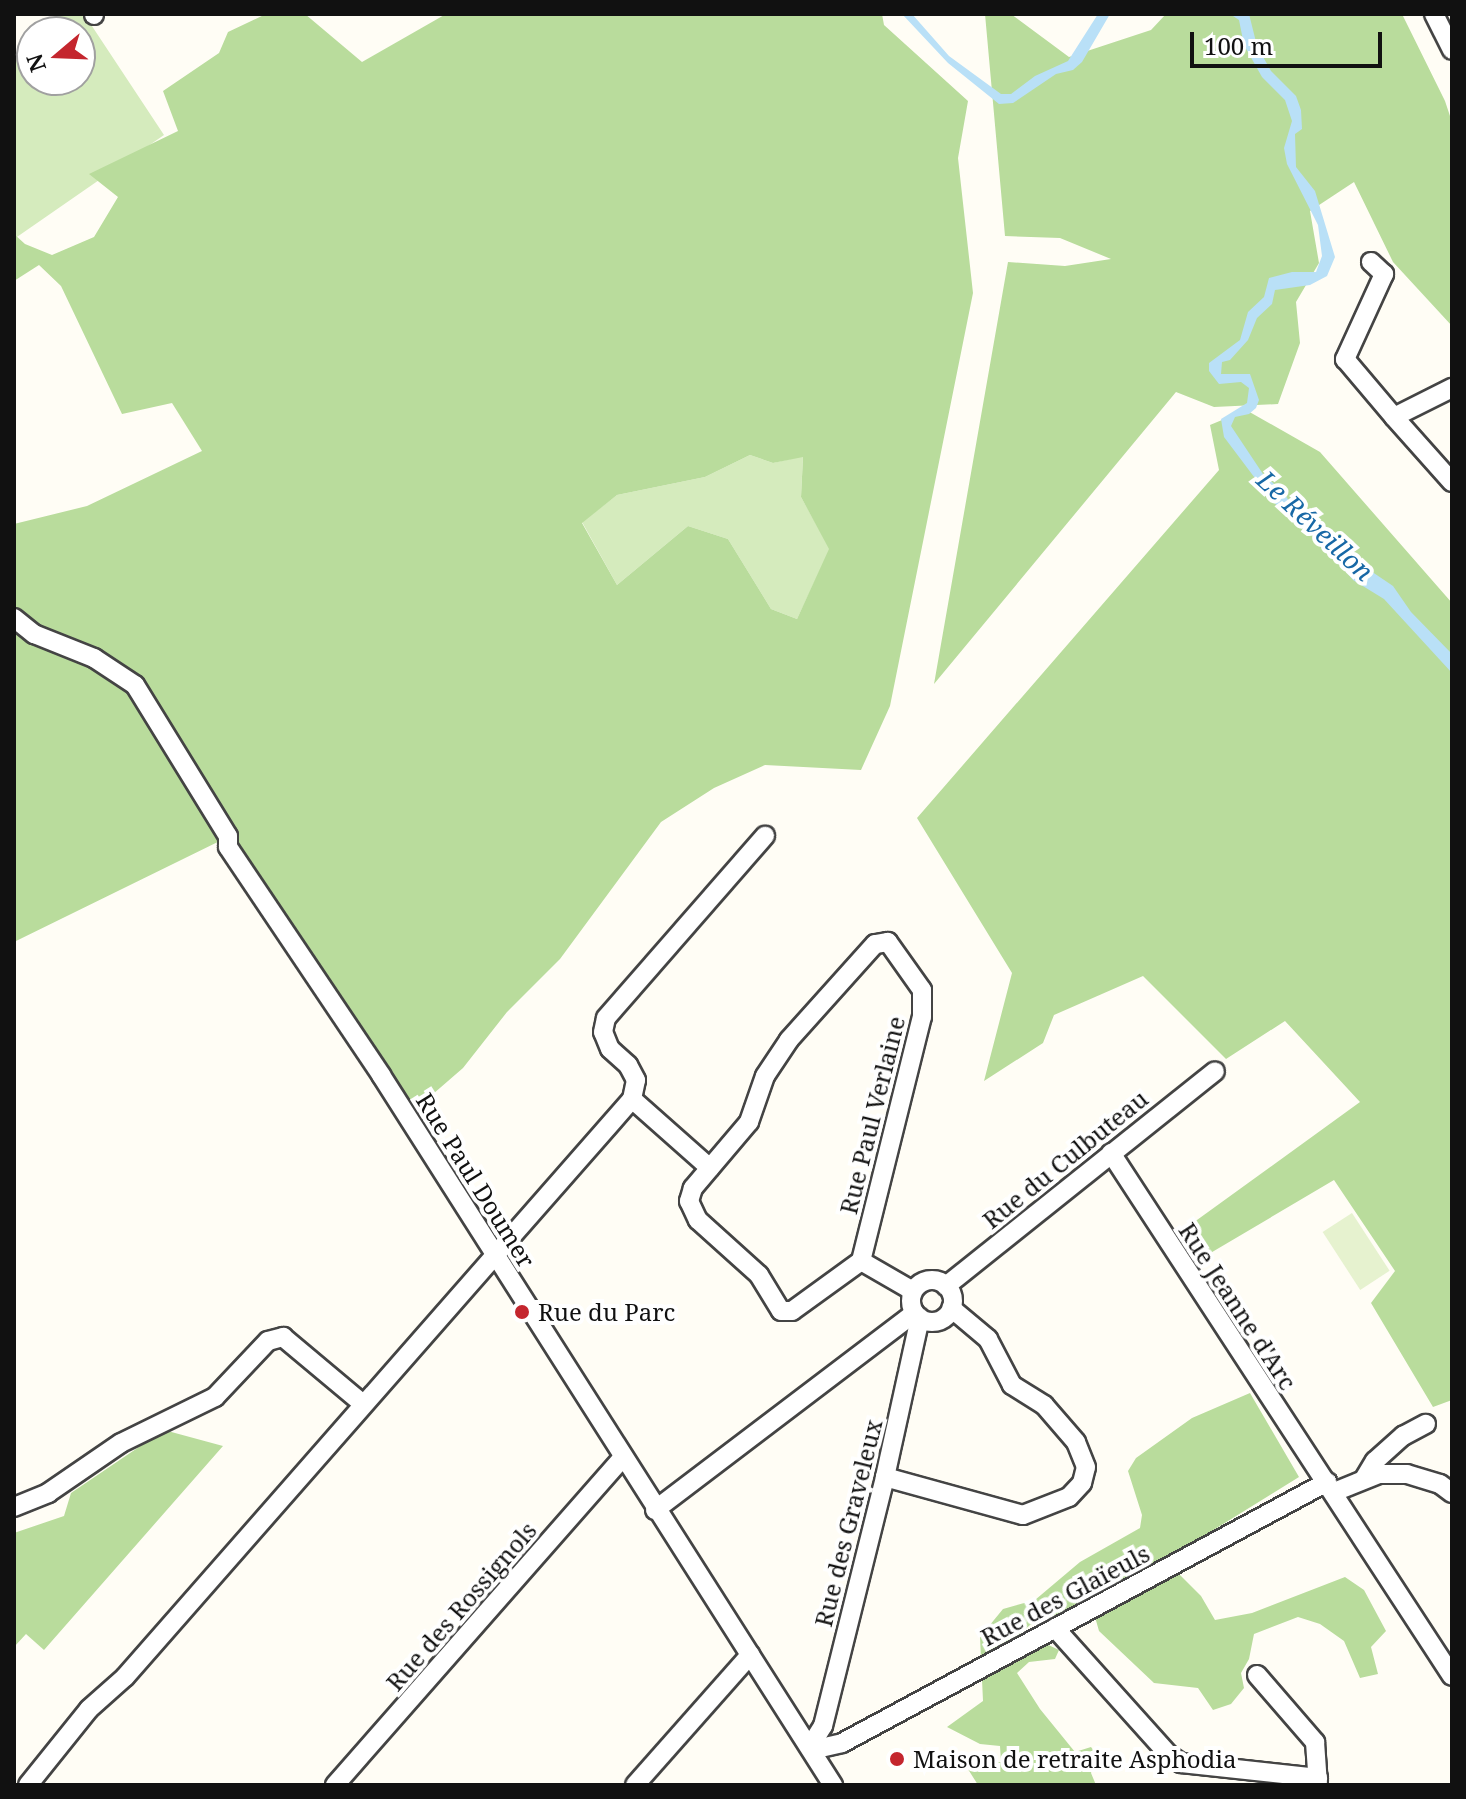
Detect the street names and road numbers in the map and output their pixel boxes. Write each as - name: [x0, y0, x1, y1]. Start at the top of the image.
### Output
- street label: Rue Paul Verlaine: [833, 1013, 911, 1217]
- street label: Rue du Culbuteau: [977, 1084, 1153, 1234]
- street label: Rue Paul Doumer: [411, 1087, 541, 1273]
- street label: Rue Jeanne d'Arc: [1173, 1217, 1303, 1395]
- street label: Rue des Graveleux: [808, 1417, 888, 1629]
- street label: Rue des Rossignols: [380, 1516, 542, 1696]
- street label: Rue des Glaïeuls: [976, 1538, 1154, 1652]

